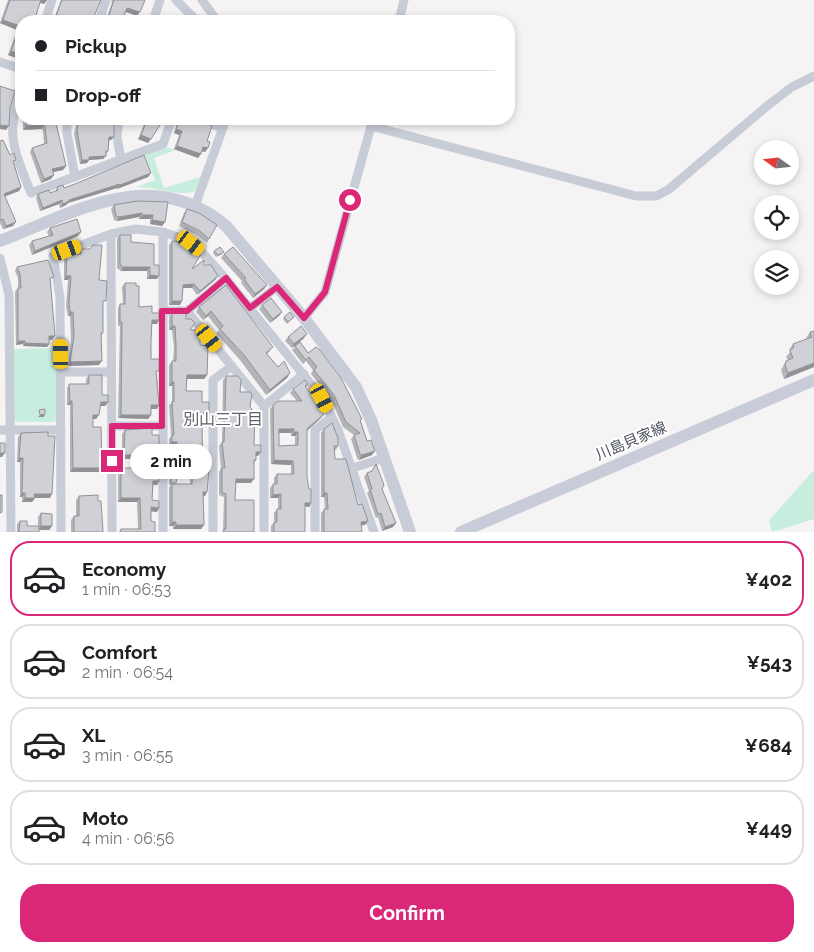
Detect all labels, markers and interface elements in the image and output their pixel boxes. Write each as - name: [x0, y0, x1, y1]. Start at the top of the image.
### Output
- text: Pickup: [65, 35, 127, 57]
- text: Drop-off: [65, 84, 141, 106]
- north arrow: [754, 140, 799, 185]
- map controls: [754, 140, 799, 295]
- route start: [339, 189, 361, 211]
- button: locate: [754, 195, 799, 240]
- car: [174, 228, 207, 258]
- car: [50, 238, 83, 262]
- button: layers: [754, 250, 799, 295]
- car: [193, 322, 224, 354]
- car: [53, 339, 68, 369]
- car: [308, 381, 335, 415]
- district label: 別山三丁目: [183, 410, 263, 429]
- street label: 川島貝家線: [593, 418, 669, 464]
- callout: 2 min: [130, 444, 212, 478]
- route end: [101, 450, 123, 472]
- text: 2 min: [150, 452, 192, 471]
- icon: car: [22, 556, 67, 601]
- text: Economy: [82, 558, 166, 580]
- text: ¥402: [745, 568, 792, 590]
- text: 1 min · 06:53: [82, 580, 171, 599]
- icon: car: [22, 639, 67, 684]
- text: Comfort: [82, 641, 157, 663]
- text: ¥543: [746, 651, 792, 673]
- text: 2 min · 06:54: [82, 663, 173, 682]
- icon: car: [22, 722, 67, 767]
- text: XL: [82, 724, 105, 746]
- text: ¥684: [745, 734, 792, 756]
- text: 3 min · 06:55: [82, 746, 173, 765]
- icon: car: [22, 805, 67, 850]
- text: Moto: [82, 807, 128, 829]
- text: ¥449: [746, 817, 792, 839]
- text: 4 min · 06:56: [82, 829, 174, 848]
- button: Confirm: [20, 884, 794, 942]

